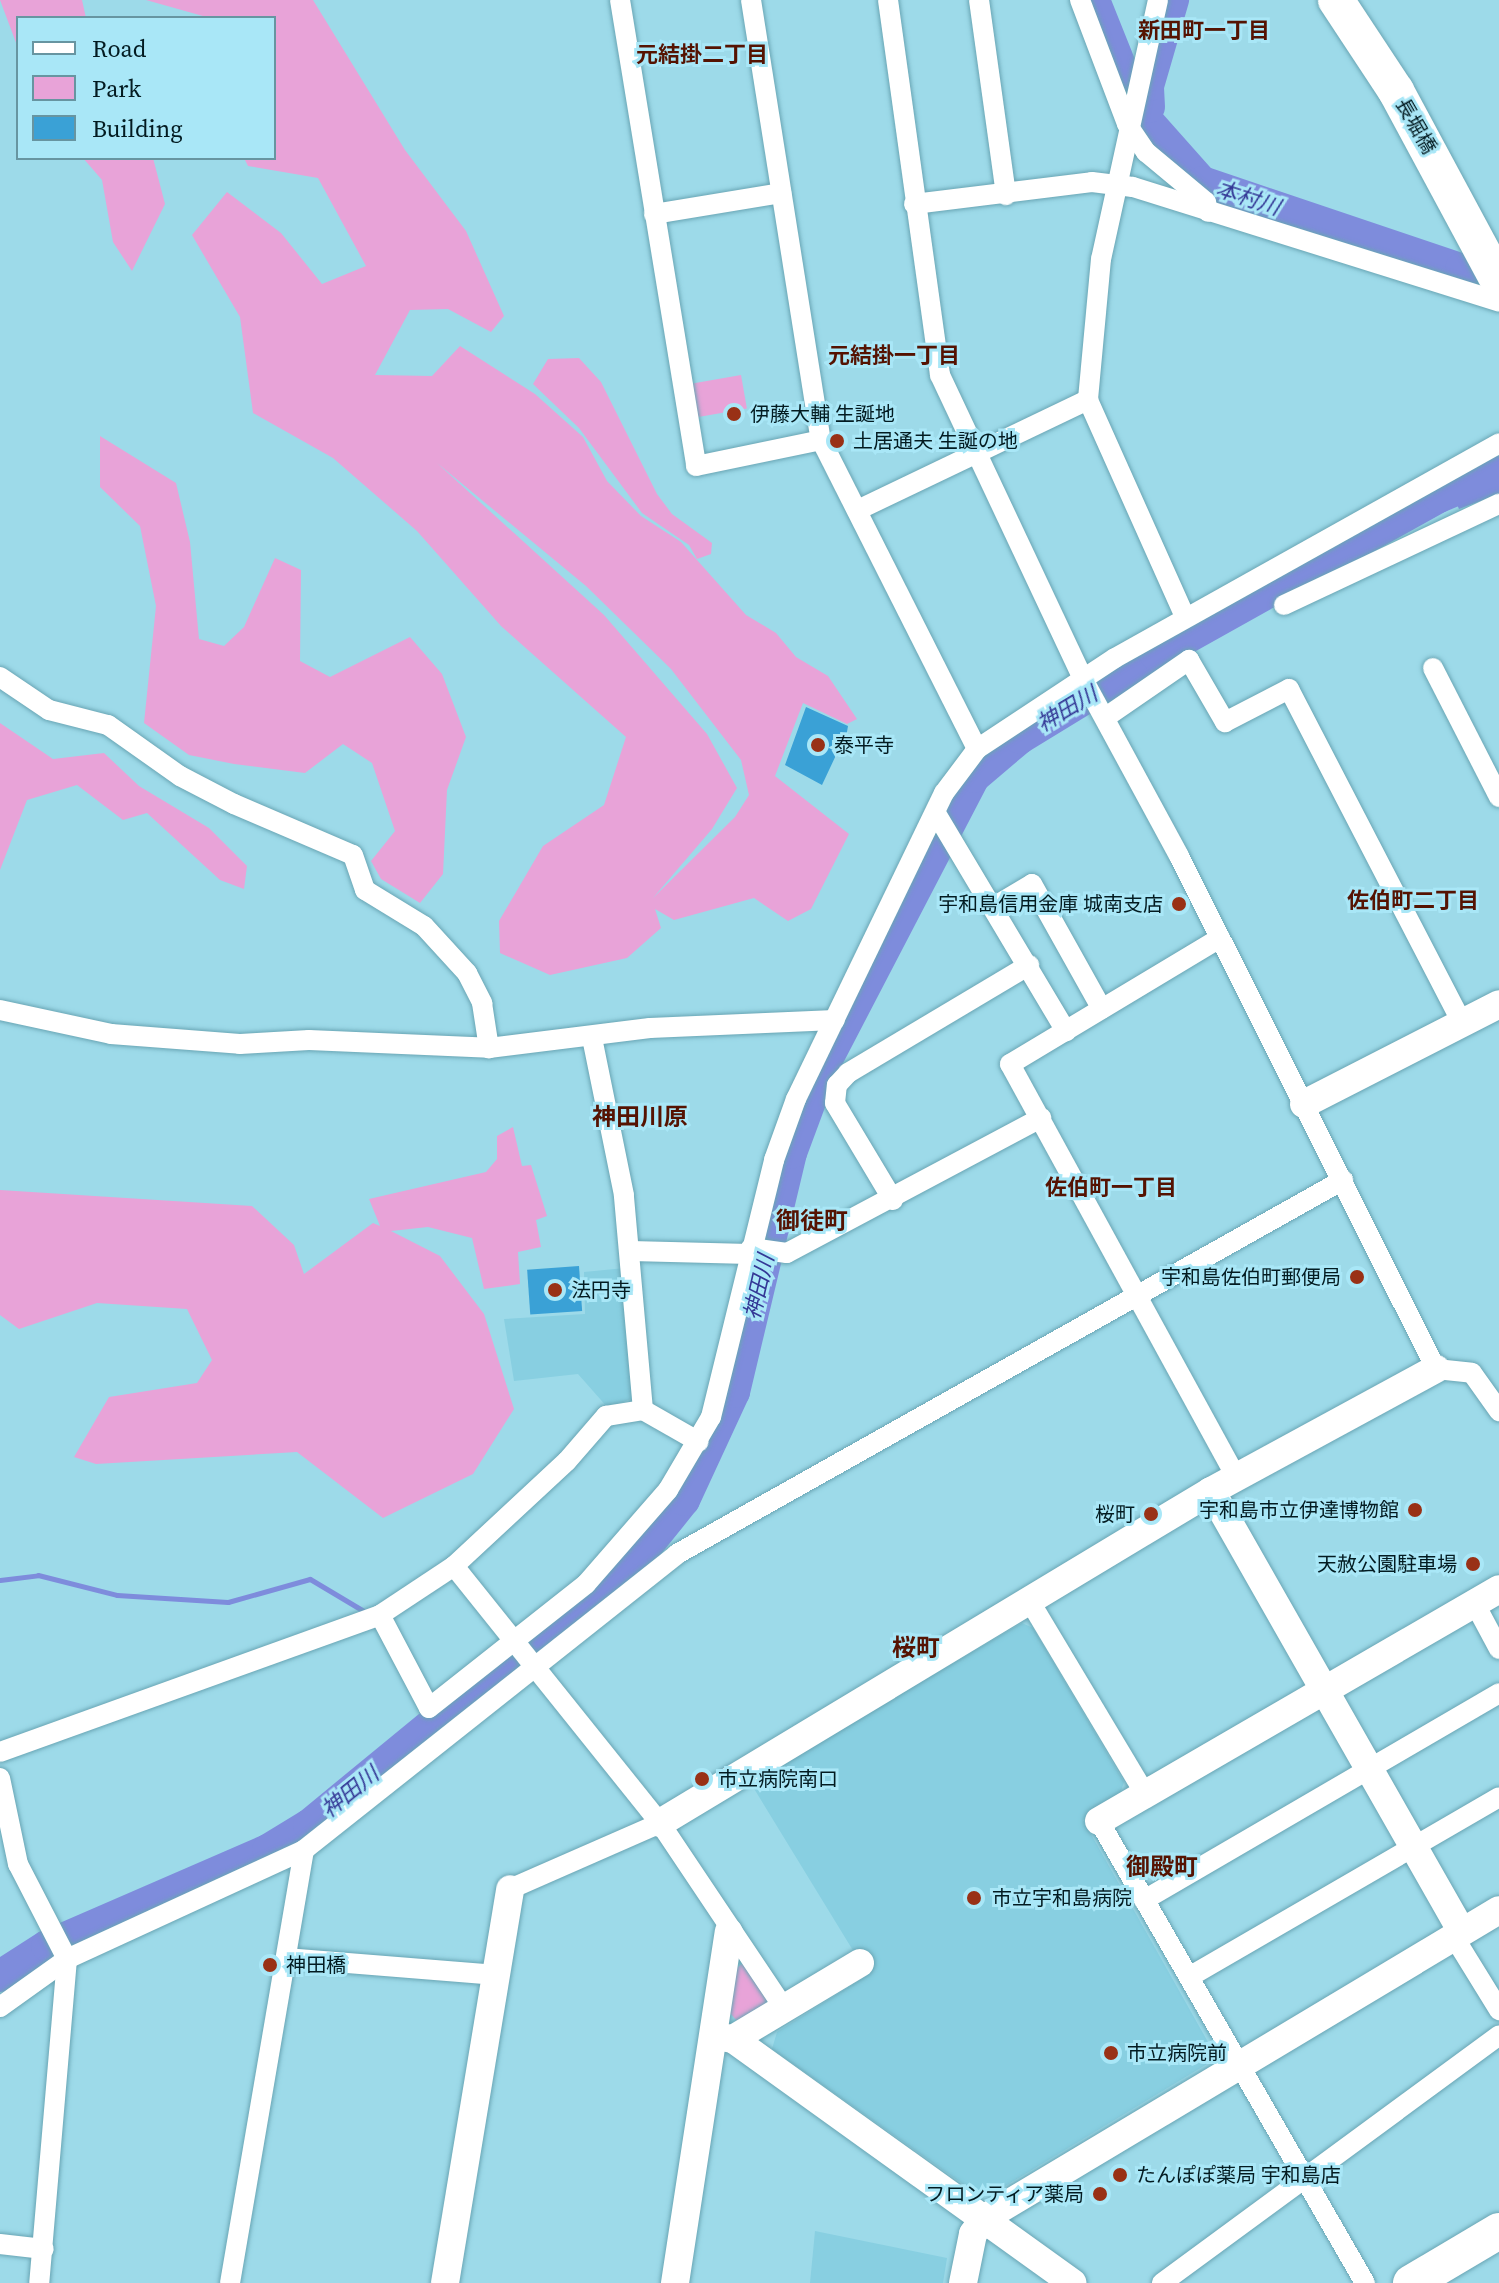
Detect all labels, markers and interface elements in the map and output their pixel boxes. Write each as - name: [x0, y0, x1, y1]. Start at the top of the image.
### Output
- legend: [16, 16, 276, 160]
- district label: 新田町一丁目: [1138, 18, 1270, 44]
- text: Road: [92, 32, 146, 65]
- district label: 元結掛二丁目: [636, 42, 768, 68]
- text: Park: [92, 72, 141, 105]
- street label: 長堀橋: [1391, 94, 1441, 158]
- text: Building: [92, 112, 183, 145]
- water label: 本村川: [1213, 175, 1283, 221]
- district label: 元結掛一丁目: [828, 343, 960, 369]
- place label: 伊藤大輔 生誕地: [750, 402, 895, 426]
- marker: 伊藤大輔 生誕地: [725, 405, 743, 423]
- place label: 土居通夫 生誕の地: [853, 429, 1018, 453]
- marker: 土居通夫 生誕の地: [828, 432, 846, 450]
- water label: 神田川: [1032, 681, 1102, 737]
- place label: 泰平寺: [834, 733, 894, 757]
- marker: 泰平寺: [809, 736, 827, 754]
- district label: 佐伯町二丁目: [1347, 888, 1479, 914]
- place label: 宇和島信用金庫 城南支店: [938, 892, 1163, 916]
- marker: 宇和島信用金庫 城南支店: [1170, 895, 1188, 913]
- district label: 神田川原: [592, 1103, 688, 1131]
- district label: 佐伯町一丁目: [1045, 1175, 1177, 1201]
- district label: 御徒町: [776, 1207, 848, 1235]
- water label: 神田川: [739, 1252, 779, 1322]
- place label: 宇和島佐伯町郵便局: [1161, 1265, 1341, 1289]
- marker: 宇和島佐伯町郵便局: [1348, 1268, 1366, 1286]
- place label: 法円寺: [571, 1278, 631, 1302]
- marker: 法円寺: [546, 1281, 564, 1299]
- place label: 宇和島市立伊達博物館: [1199, 1498, 1399, 1522]
- marker: 宇和島市立伊達博物館: [1406, 1501, 1424, 1519]
- place label: 桜町: [1095, 1502, 1135, 1526]
- marker: 桜町: [1142, 1505, 1160, 1523]
- place label: 天赦公園駐車場: [1317, 1552, 1457, 1576]
- marker: 天赦公園駐車場: [1464, 1555, 1482, 1573]
- district label: 桜町: [892, 1634, 940, 1662]
- water label: 神田川: [316, 1761, 384, 1823]
- place label: 市立病院南口: [718, 1767, 838, 1791]
- marker: 市立病院南口: [693, 1770, 711, 1788]
- district label: 御殿町: [1126, 1853, 1198, 1881]
- place label: 市立宇和島病院: [992, 1886, 1132, 1910]
- marker: 市立宇和島病院: [963, 1887, 985, 1909]
- place label: 神田橋: [286, 1953, 346, 1977]
- marker: 神田橋: [261, 1956, 279, 1974]
- place label: 市立病院前: [1127, 2041, 1227, 2065]
- marker: 市立病院前: [1102, 2044, 1120, 2062]
- place label: たんぽぽ薬局 宇和島店: [1136, 2163, 1341, 2187]
- marker: たんぽぽ薬局 宇和島店: [1111, 2166, 1129, 2184]
- place label: フロンティア薬局: [924, 2182, 1084, 2206]
- marker: フロンティア薬局: [1091, 2185, 1109, 2203]

